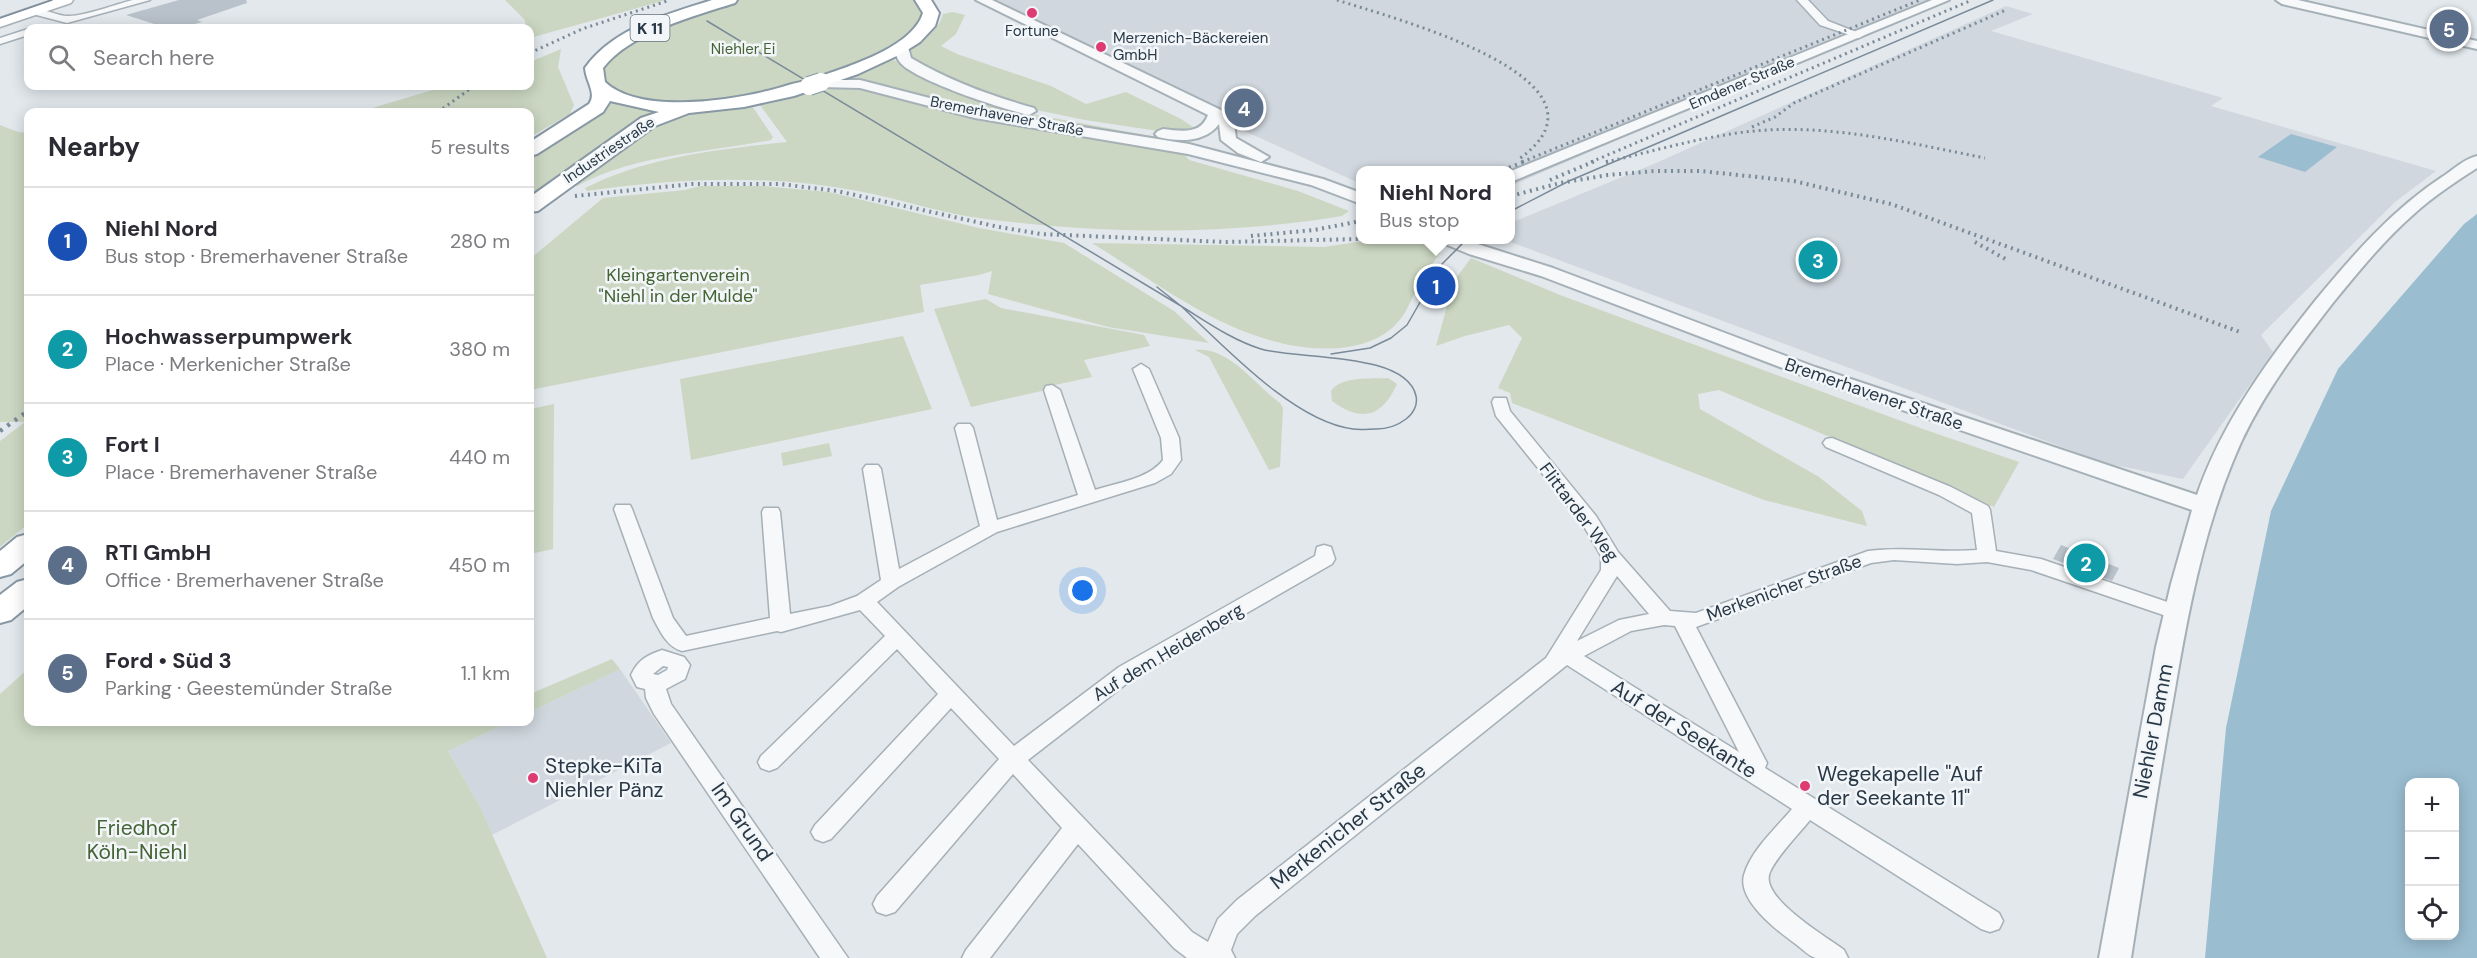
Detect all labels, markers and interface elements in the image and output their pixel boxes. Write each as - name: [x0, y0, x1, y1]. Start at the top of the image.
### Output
- marker: Fortune: [1025, 6, 1039, 20]
- pin: 5: [2430, 6, 2468, 51]
- road number: K 11: [630, 15, 670, 41]
- place label: Fortune: [1005, 21, 1059, 41]
- search box: [24, 24, 534, 90]
- place label: Merzenich-Bäckereien GmbH: [1113, 28, 1268, 65]
- park label: Niehler Ei: [711, 39, 775, 59]
- marker: Merzenich-Bäckereien GmbH: [1094, 40, 1108, 54]
- icon: search: [45, 41, 78, 74]
- text: Search here: [93, 43, 214, 72]
- street label: Emdener Straße: [1686, 52, 1798, 114]
- pin: 4: [1224, 86, 1264, 130]
- street label: Bremerhavener Straße: [929, 91, 1085, 141]
- street label: Industriestraße: [560, 112, 658, 188]
- text: Nearby: [48, 130, 140, 164]
- text: 5 results: [430, 134, 510, 160]
- popup: [1356, 166, 1515, 244]
- text: Niehl Nord: [1379, 178, 1492, 207]
- text: Bus stop: [1379, 207, 1460, 233]
- text: Niehl Nord: [105, 214, 218, 243]
- text: 1: [64, 228, 71, 254]
- text: 280 m: [450, 228, 510, 254]
- pin: 3: [1798, 238, 1838, 282]
- text: Bus stop · Bremerhavener Straße: [105, 243, 408, 269]
- park label: Kleingartenverein "Niehl in der Mulde": [598, 263, 758, 308]
- pin: 1: [1416, 264, 1456, 308]
- text: Hochwasserpumpwerk: [105, 322, 352, 351]
- text: 2: [62, 336, 73, 362]
- text: 380 m: [449, 336, 510, 362]
- text: Place · Merkenicher Straße: [105, 351, 351, 377]
- street label: Bremerhavener Straße: [1782, 352, 1966, 436]
- text: Fort I: [105, 430, 160, 459]
- text: 3: [61, 444, 74, 470]
- text: 440 m: [449, 444, 510, 470]
- street label: Flittarder Weg: [1534, 458, 1624, 566]
- text: Place · Bremerhavener Straße: [105, 459, 377, 485]
- text: RTI GmbH: [105, 538, 211, 567]
- pin: 2: [2066, 540, 2106, 586]
- street label: Merkenicher Straße: [1703, 549, 1865, 627]
- text: 4: [61, 552, 74, 578]
- text: 450 m: [449, 552, 510, 578]
- text: Office · Bremerhavener Straße: [105, 567, 384, 593]
- your location: [1068, 576, 1097, 605]
- street label: Auf dem Heidenberg: [1088, 597, 1248, 707]
- text: Ford • Süd 3: [105, 646, 232, 675]
- text: 5: [61, 660, 74, 686]
- text: 1.1 km: [461, 660, 510, 686]
- street label: Niehler Damm: [2126, 661, 2180, 801]
- street label: Auf der Seekante: [1606, 673, 1762, 785]
- text: Parking · Geestemünder Straße: [105, 675, 392, 701]
- place label: Stepke-KiTa Niehler Pänz: [545, 752, 663, 804]
- street label: Merkenicher Straße: [1264, 756, 1432, 896]
- place label: Wegekapelle "Auf der Seekante 11": [1817, 760, 1983, 812]
- marker: Stepke-KiTa Niehler Pänz: [526, 771, 540, 785]
- street label: Im Grund: [705, 777, 779, 867]
- map controls: [2405, 778, 2459, 940]
- button: +: [2405, 778, 2459, 832]
- marker: Wegekapelle "Auf der Seekante 11": [1798, 779, 1812, 793]
- park label: Friedhof Köln-Niehl: [87, 814, 187, 866]
- button: −: [2405, 832, 2459, 886]
- button: locate: [2405, 886, 2459, 940]

